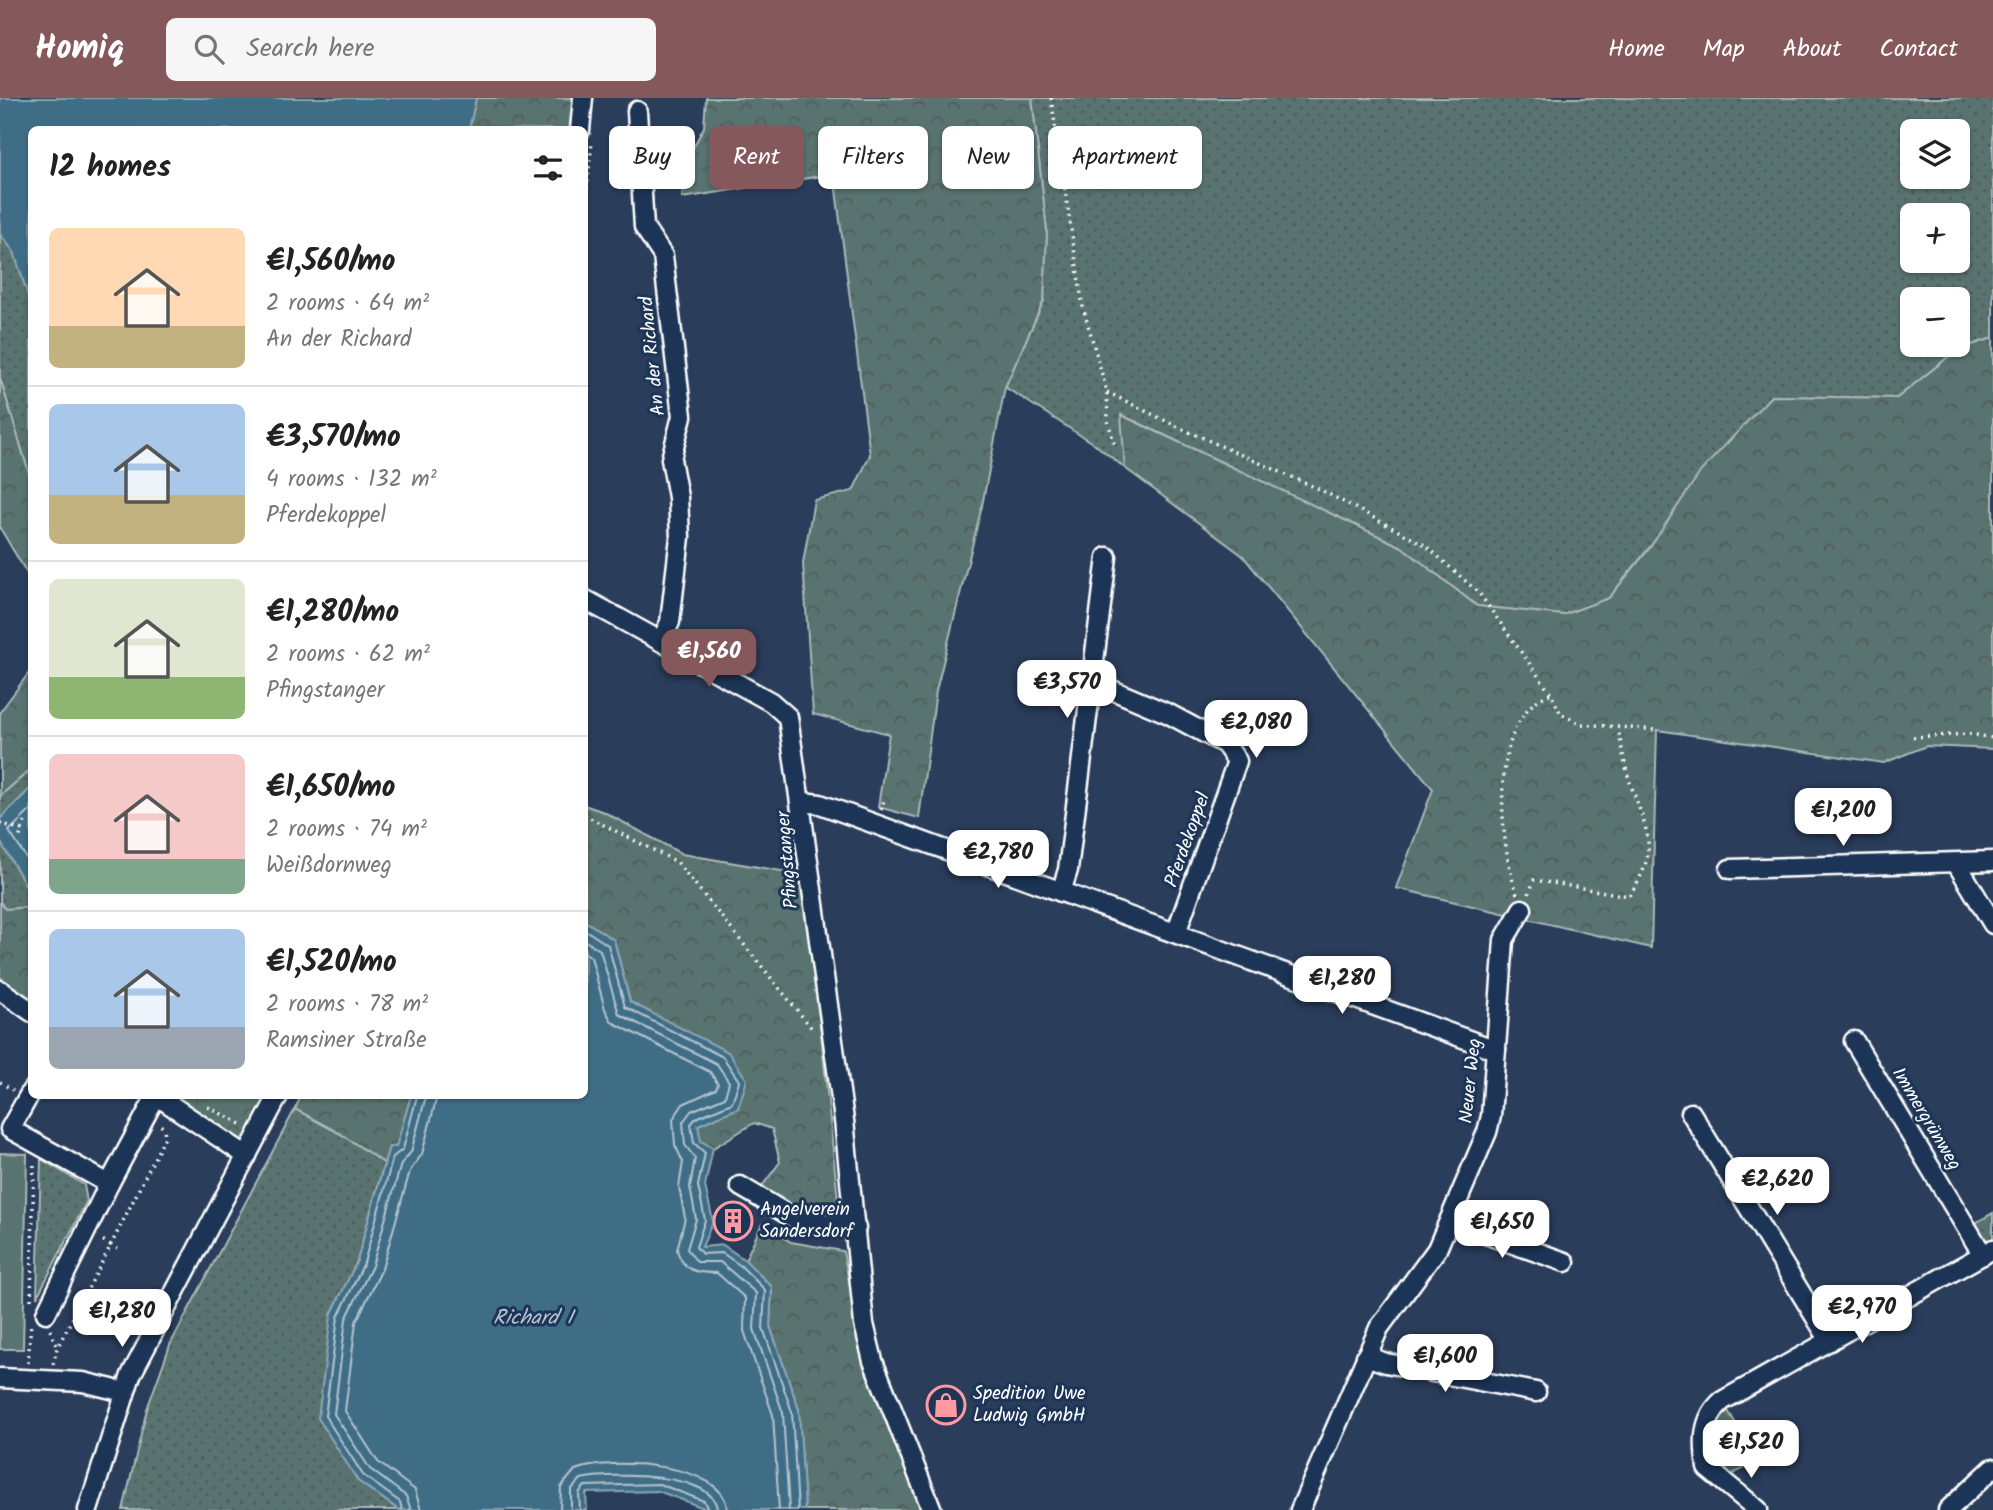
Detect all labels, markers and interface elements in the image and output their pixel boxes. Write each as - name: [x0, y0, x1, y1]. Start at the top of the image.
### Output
- search box: [166, 18, 656, 81]
- text: Homiq: [35, 23, 124, 76]
- text: Search here: [246, 28, 374, 70]
- icon: search: [190, 30, 228, 68]
- text: Home: [1608, 30, 1665, 69]
- text: Map: [1703, 30, 1745, 69]
- text: About: [1783, 30, 1841, 69]
- text: Contact: [1879, 30, 1958, 69]
- map controls: [1900, 119, 1970, 357]
- button: layers: [1900, 119, 1970, 189]
- chip: Buy: [609, 126, 695, 189]
- chip: Rent: [709, 126, 804, 189]
- chip: Filters: [818, 126, 928, 189]
- chip: New: [942, 126, 1034, 189]
- chip: Apartment: [1048, 126, 1202, 189]
- text: 12 homes: [49, 144, 171, 192]
- icon: filters: [529, 149, 567, 187]
- button: +: [1900, 203, 1970, 273]
- text: €1,560/mo: [266, 238, 395, 286]
- icon: home: [105, 256, 189, 340]
- text: 2 rooms · 64 m²: [266, 286, 429, 322]
- button: −: [1900, 287, 1970, 357]
- street label: An der Richard: [632, 294, 674, 417]
- text: An der Richard: [266, 322, 411, 358]
- text: €3,570/mo: [266, 414, 401, 462]
- icon: home: [105, 432, 189, 516]
- text: 4 rooms · 132 m²: [266, 462, 437, 498]
- text: Pferdekoppel: [266, 498, 386, 534]
- text: €1,280/mo: [266, 589, 399, 637]
- icon: home: [105, 607, 189, 691]
- pin: €1,560: [652, 630, 766, 689]
- text: €1,560: [677, 634, 741, 670]
- text: 2 rooms · 62 m²: [266, 637, 430, 673]
- pin: €3,570: [1010, 660, 1124, 720]
- text: €3,570: [1033, 665, 1101, 701]
- text: Pfingstanger: [266, 673, 384, 709]
- pin: €2,080: [1199, 700, 1313, 760]
- text: €2,080: [1220, 705, 1292, 741]
- text: €1,650/mo: [266, 764, 395, 812]
- icon: home: [105, 782, 189, 866]
- street label: Pferdekoppel: [1157, 788, 1219, 892]
- pin: €1,200: [1786, 788, 1900, 848]
- text: €1,200: [1811, 793, 1875, 829]
- street label: Pfingstanger: [769, 808, 807, 910]
- text: 2 rooms · 74 m²: [266, 812, 427, 848]
- pin: €2,780: [941, 830, 1055, 890]
- text: €2,780: [963, 835, 1033, 871]
- text: Weißdornweg: [266, 848, 392, 884]
- text: €1,520/mo: [266, 939, 397, 987]
- pin: €1,280: [1285, 956, 1399, 1016]
- icon: home: [105, 957, 189, 1041]
- text: €1,280: [1309, 961, 1375, 997]
- text: 2 rooms · 78 m²: [266, 987, 428, 1023]
- text: Ramsiner Straße: [266, 1023, 427, 1059]
- street label: Neuer Weg: [1452, 1037, 1490, 1125]
- street label: Immergrünweg: [1883, 1062, 1969, 1176]
- pin: €2,620: [1720, 1158, 1834, 1217]
- text: €2,620: [1741, 1162, 1813, 1198]
- place label: Angelverein Sandersdorf: [760, 1195, 855, 1247]
- building icon: Angelverein Sandersdorf: [712, 1200, 754, 1242]
- pin: €1,650: [1445, 1200, 1559, 1260]
- text: €1,650: [1470, 1205, 1534, 1241]
- pin: €2,970: [1805, 1286, 1919, 1345]
- pin: €1,280: [65, 1290, 179, 1349]
- text: €2,970: [1828, 1290, 1896, 1326]
- text: €1,280: [89, 1294, 155, 1330]
- water label: Richard I: [493, 1302, 577, 1335]
- pin: €1,600: [1388, 1334, 1502, 1394]
- text: €1,600: [1413, 1339, 1477, 1375]
- place label: Spedition Uwe Ludwig GmbH: [973, 1379, 1086, 1431]
- shop icon: Spedition Uwe Ludwig GmbH: [925, 1384, 967, 1426]
- pin: €1,520: [1694, 1420, 1808, 1480]
- text: €1,520: [1719, 1425, 1783, 1461]

